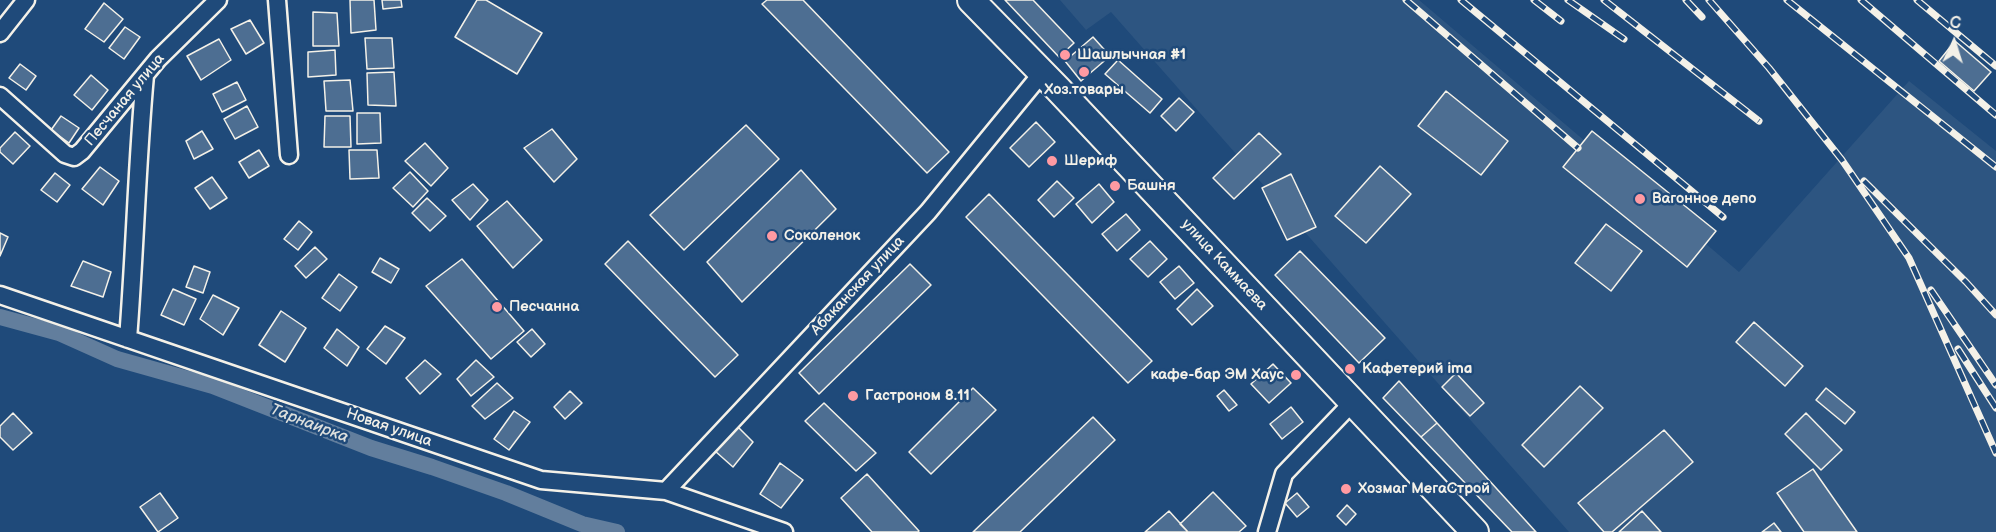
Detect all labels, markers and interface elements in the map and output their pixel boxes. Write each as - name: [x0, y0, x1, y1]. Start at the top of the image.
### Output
- north arrow: [1924, 12, 1984, 72]
- text: С: [1949, 14, 1962, 33]
- place label: Шашлычная #1: [1077, 46, 1186, 64]
- marker: Шашлычная #1: [1058, 48, 1072, 62]
- street label: Песчаная улица: [81, 50, 169, 150]
- marker: Хоз.товары: [1077, 65, 1091, 79]
- place label: Хоз.товары: [1044, 81, 1124, 99]
- place label: Шериф: [1064, 152, 1117, 170]
- marker: Шериф: [1045, 154, 1059, 168]
- place label: Башня: [1127, 177, 1176, 195]
- marker: Башня: [1108, 179, 1122, 193]
- place label: Вагонное депо: [1652, 190, 1756, 208]
- marker: Вагонное депо: [1633, 192, 1647, 206]
- street label: улица Каммаева: [1177, 216, 1271, 314]
- place label: Соколенок: [784, 227, 860, 245]
- marker: Соколенок: [765, 229, 779, 243]
- street label: Абаканская улица: [807, 233, 909, 339]
- place label: Песчанна: [509, 298, 579, 316]
- marker: Песчанна: [490, 300, 504, 314]
- place label: Кафетерий ima: [1362, 360, 1472, 378]
- marker: Кафетерий ima: [1343, 362, 1357, 376]
- place label: кафе-бар ЭМ Хаус: [1150, 366, 1284, 384]
- marker: кафе-бар ЭМ Хаус: [1289, 368, 1303, 382]
- place label: Гастроном 8.11: [865, 387, 970, 405]
- marker: Гастроном 8.11: [846, 389, 860, 403]
- water label: Тарнаирка: [267, 400, 351, 448]
- street label: Новая улица: [344, 405, 434, 451]
- place label: Хозмаг МегаСтрой: [1358, 480, 1490, 498]
- marker: Хозмаг МегаСтрой: [1339, 482, 1353, 496]

